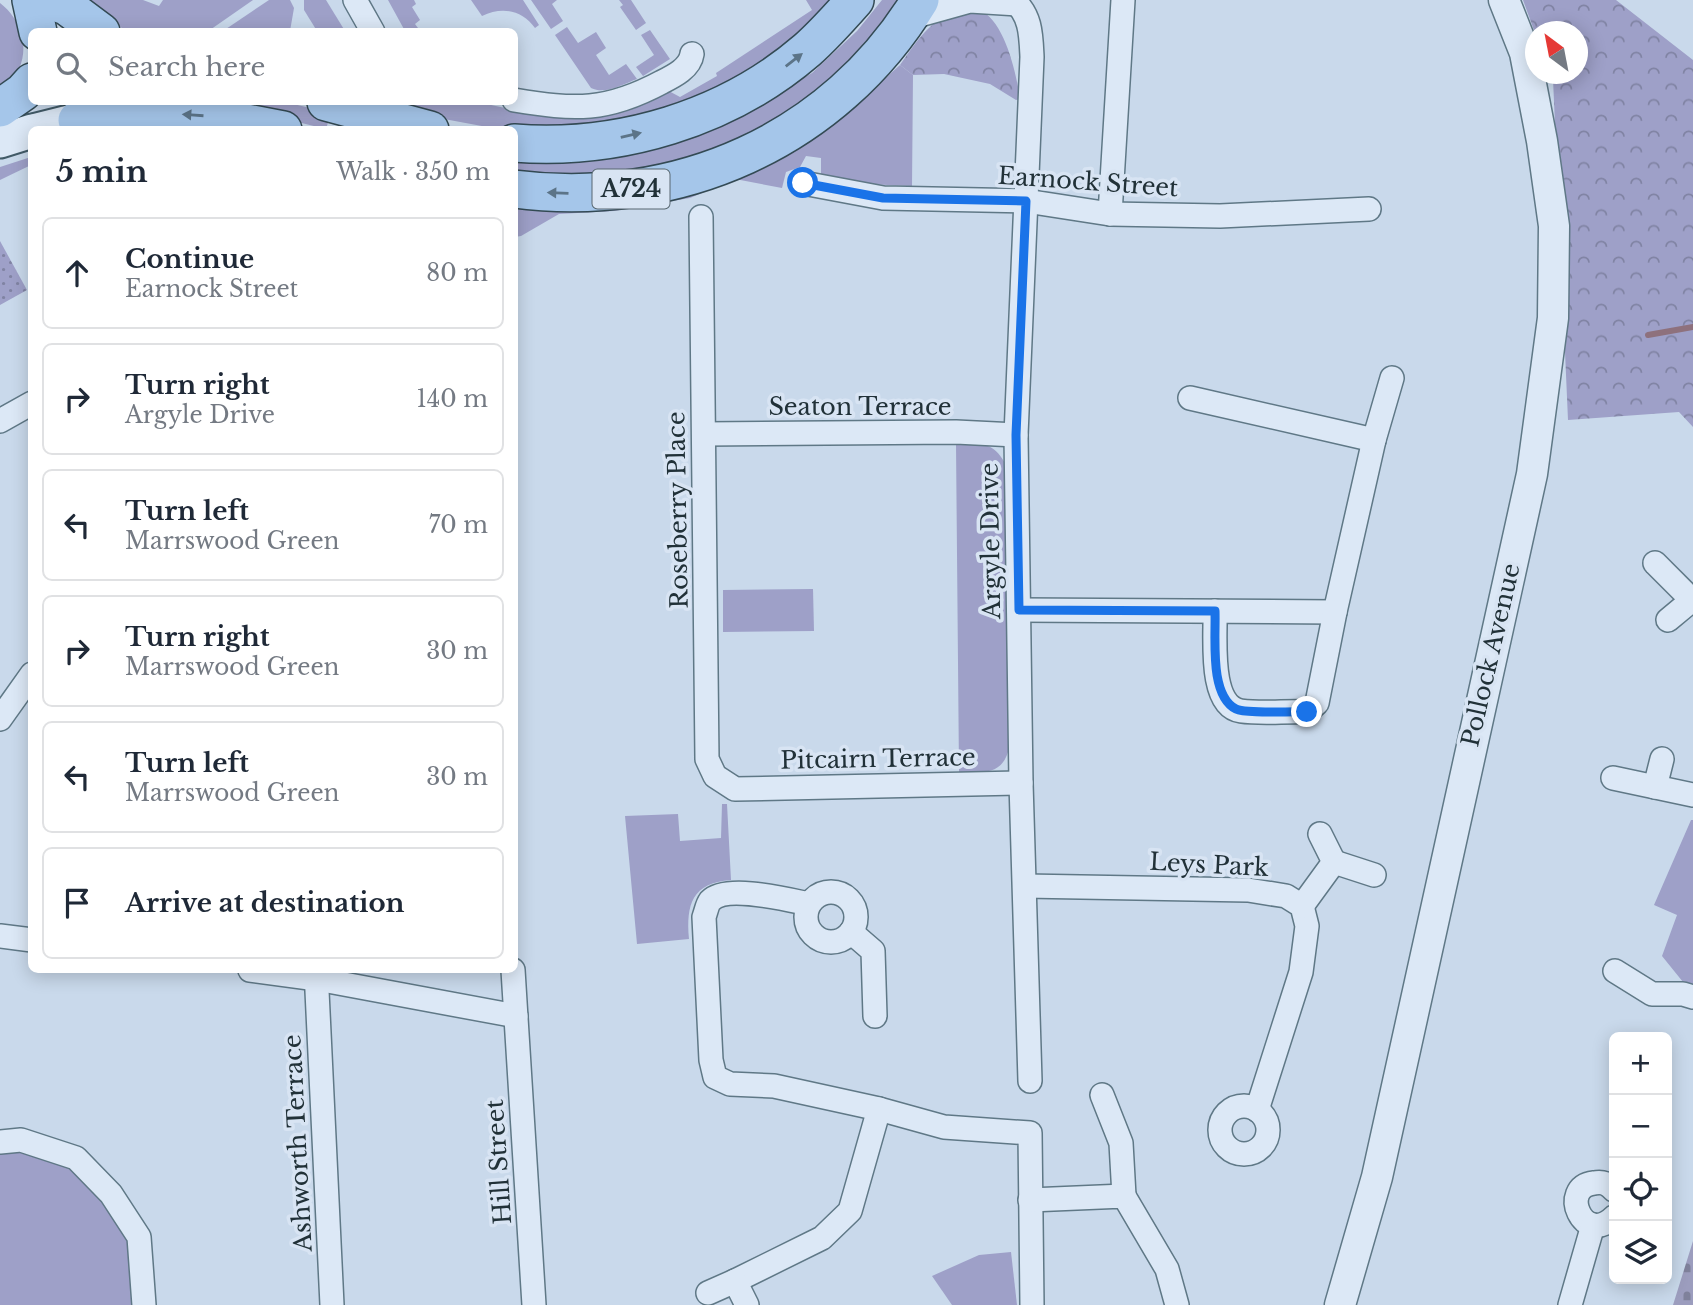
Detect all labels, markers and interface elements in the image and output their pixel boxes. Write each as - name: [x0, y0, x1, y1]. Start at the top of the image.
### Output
- north arrow: [1525, 21, 1588, 84]
- search box: [28, 28, 518, 105]
- icon: search: [52, 48, 90, 86]
- text: Search here: [108, 51, 265, 83]
- one-way arrow: [785, 52, 803, 67]
- one-way arrow: [182, 109, 204, 120]
- one-way arrow: [620, 130, 642, 141]
- text: 5 min: [56, 153, 148, 190]
- text: Walk · 350 m: [336, 158, 490, 186]
- street label: Earnock Street: [997, 161, 1179, 202]
- route start: [787, 167, 818, 198]
- road number: A724: [592, 170, 670, 208]
- one-way arrow: [547, 187, 569, 199]
- text: Continue: [125, 243, 254, 275]
- icon: ahead: [58, 254, 96, 292]
- text: 80 m: [426, 259, 488, 287]
- text: Earnock Street: [125, 275, 298, 303]
- text: Turn right: [125, 369, 270, 401]
- icon: right: [58, 380, 96, 418]
- text: 140 m: [417, 385, 488, 413]
- street label: Seaton Terrace: [768, 392, 952, 421]
- text: Argyle Drive: [125, 401, 275, 429]
- street label: Roseberry Place: [661, 411, 694, 609]
- street label: Argyle Drive: [975, 463, 1006, 621]
- text: Turn left: [125, 495, 249, 527]
- icon: left: [58, 506, 96, 544]
- text: 70 m: [429, 511, 488, 539]
- text: Marrswood Green: [125, 527, 339, 555]
- street label: Pollock Avenue: [1455, 560, 1526, 749]
- text: Turn right: [125, 621, 270, 653]
- icon: right: [58, 632, 96, 670]
- text: 30 m: [426, 637, 488, 665]
- text: Marrswood Green: [125, 653, 339, 681]
- route end: [1291, 696, 1322, 727]
- street label: Pitcairn Terrace: [780, 742, 976, 775]
- text: Turn left: [125, 747, 249, 779]
- icon: left: [58, 758, 96, 796]
- text: 30 m: [426, 763, 488, 791]
- text: Marrswood Green: [125, 779, 339, 807]
- street label: Leys Park: [1149, 847, 1270, 882]
- icon: arrive: [58, 884, 96, 922]
- text: Arrive at destination: [125, 887, 405, 919]
- map controls: [1609, 1032, 1672, 1284]
- button: +: [1609, 1032, 1672, 1095]
- street label: Ashworth Terrace: [277, 1034, 318, 1253]
- button: −: [1609, 1095, 1672, 1158]
- street label: Hill Street: [480, 1099, 517, 1225]
- button: locate: [1609, 1158, 1672, 1221]
- button: layers: [1609, 1221, 1672, 1284]

